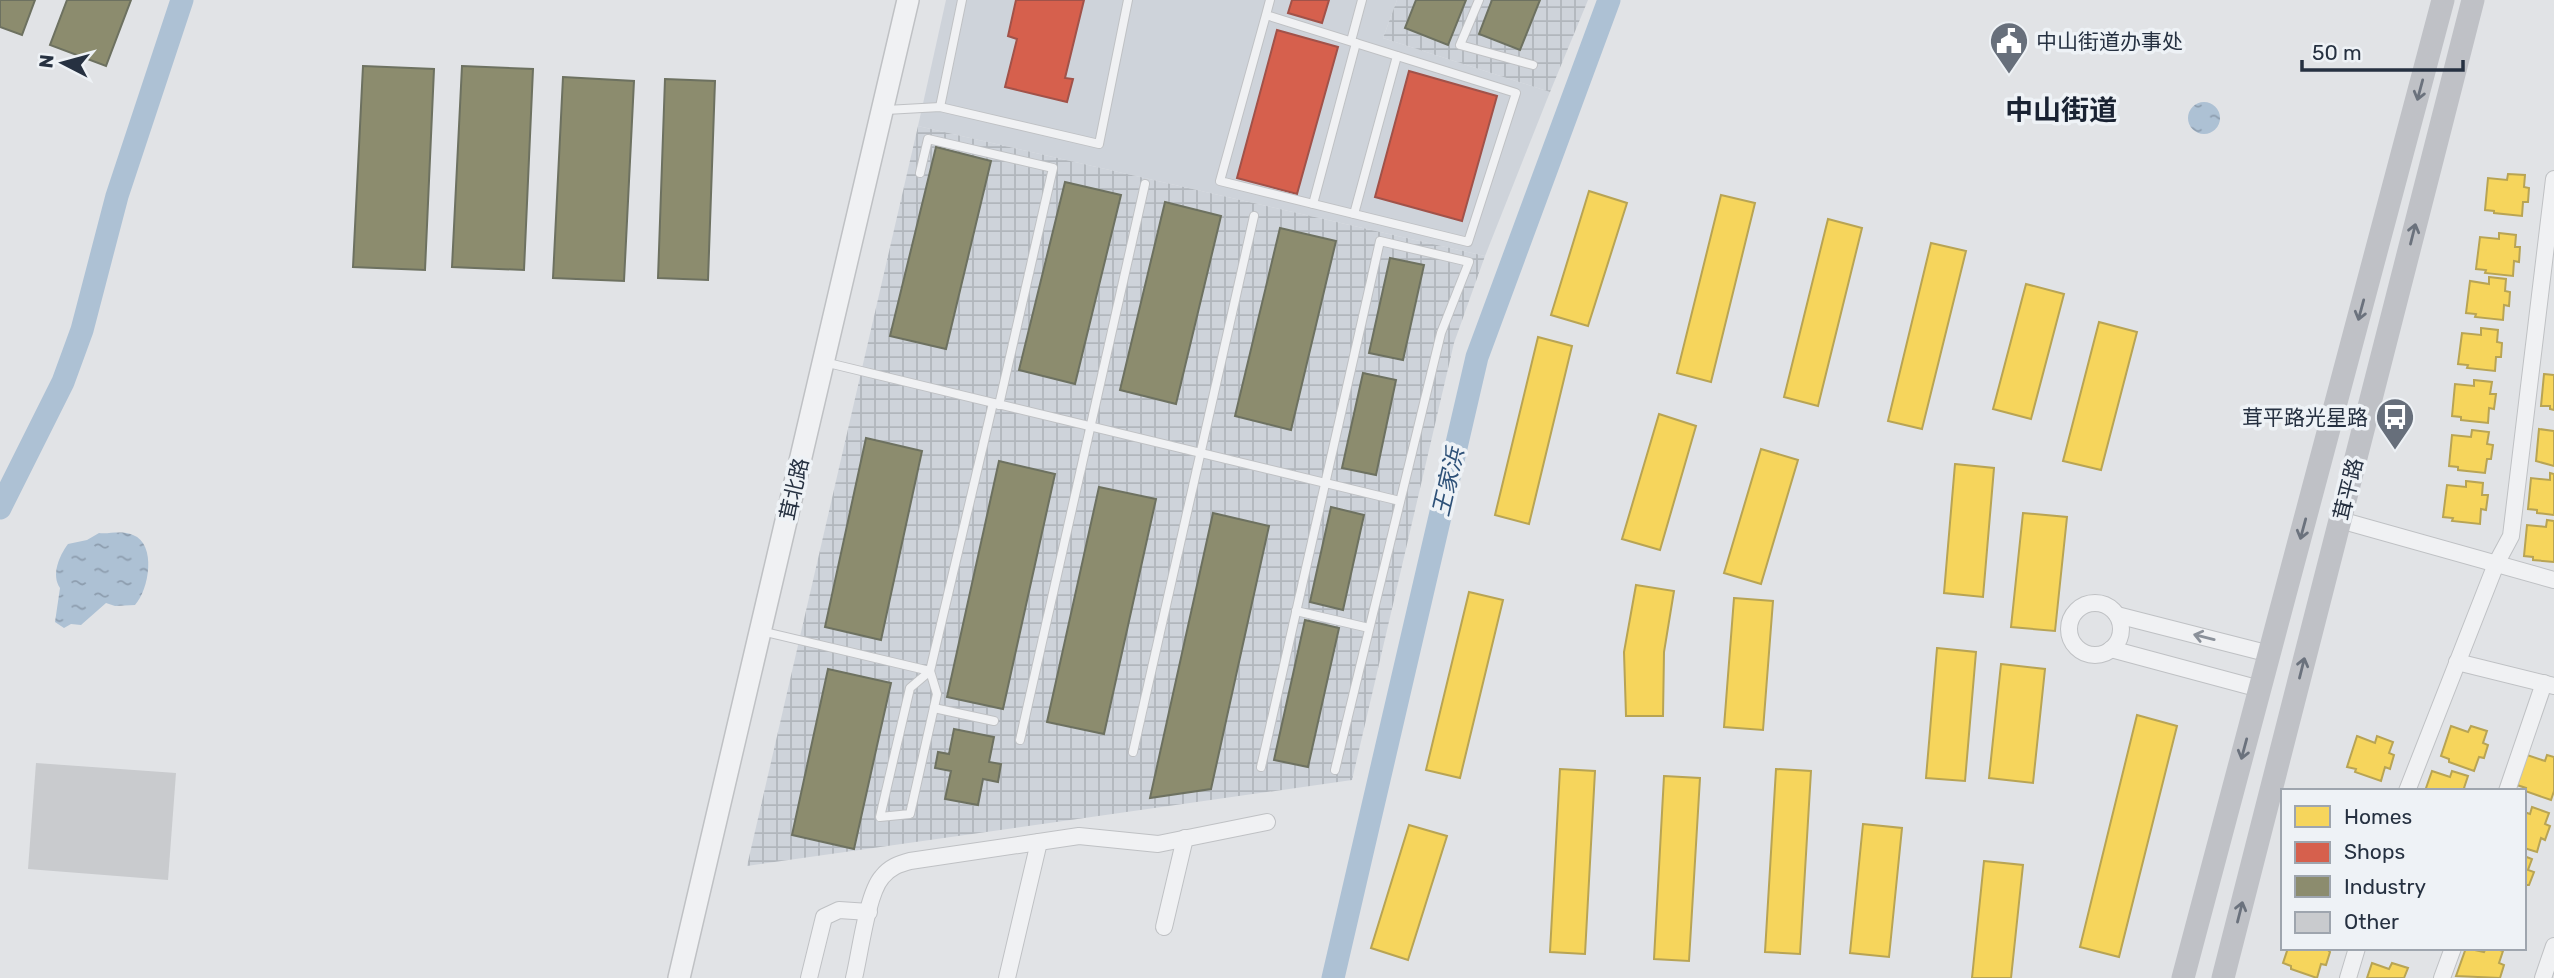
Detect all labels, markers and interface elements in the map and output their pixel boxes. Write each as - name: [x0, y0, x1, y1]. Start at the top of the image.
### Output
- public building icon: 中山街道办事处: [1988, 20, 2030, 75]
- north arrow: [28, 28, 98, 98]
- scale bar: [2302, 28, 2463, 72]
- place label: 中山街道办事处: [2036, 29, 2183, 54]
- text: 50 m: [2312, 40, 2362, 65]
- text: N: [34, 53, 59, 69]
- one-way arrow: [2412, 78, 2425, 100]
- district label: 中山街道: [2005, 94, 2117, 127]
- one-way arrow: [2407, 223, 2420, 246]
- one-way arrow: [2354, 298, 2367, 320]
- bus stop icon: 茸平路光星路: [2374, 396, 2416, 451]
- place label: 茸平路光星路: [2242, 405, 2368, 430]
- water label: 王家浜: [1427, 443, 1470, 519]
- street label: 茸北路: [775, 455, 813, 523]
- street label: 茸平路: [2328, 455, 2368, 523]
- one-way arrow: [2296, 518, 2309, 540]
- one-way arrow: [2193, 630, 2215, 643]
- one-way arrow: [2296, 657, 2309, 680]
- one-way arrow: [2237, 737, 2250, 760]
- legend: [2281, 789, 2526, 950]
- text: Homes: [2344, 804, 2412, 829]
- text: Shops: [2344, 839, 2405, 864]
- text: Industry: [2344, 874, 2426, 899]
- one-way arrow: [2234, 901, 2247, 924]
- text: Other: [2344, 909, 2399, 934]

